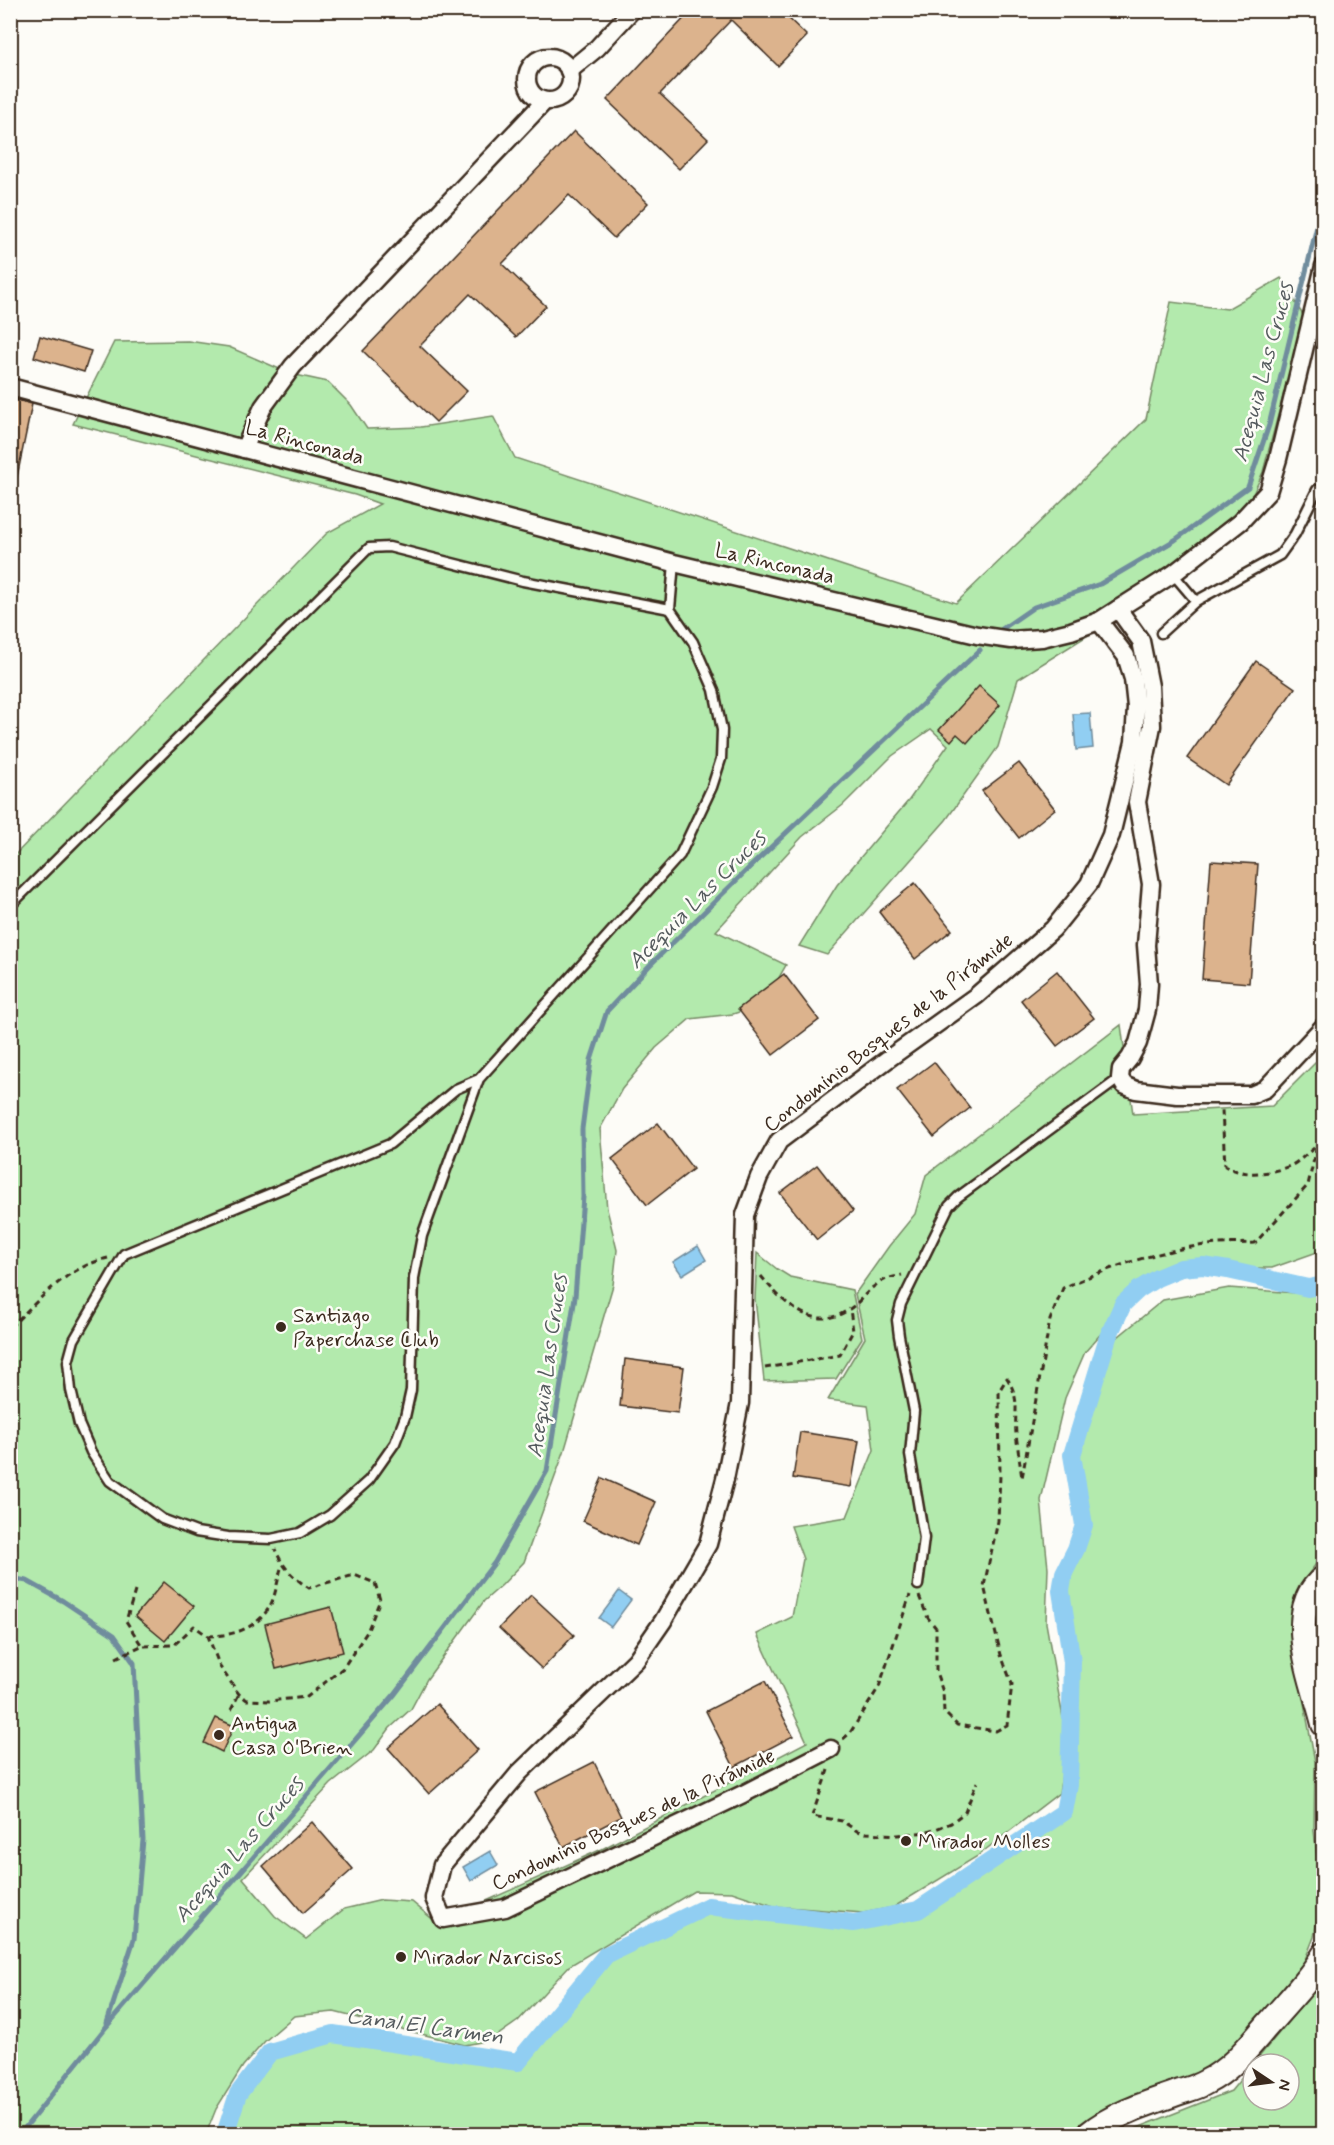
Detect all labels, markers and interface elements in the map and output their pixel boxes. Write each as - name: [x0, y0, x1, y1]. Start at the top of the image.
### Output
- water label: Acequia Las Cruces: [1227, 278, 1302, 465]
- street label: La Rinconada: [242, 414, 367, 472]
- street label: La Rinconada: [712, 537, 837, 591]
- water label: Acequia Las Cruces: [622, 824, 774, 975]
- street label: Condominio Bosques de la Pirámide: [758, 926, 1019, 1139]
- water label: Acequia Las Cruces: [521, 1271, 575, 1459]
- place label: Santiago Paperchase Club: [293, 1302, 439, 1354]
- marker: Santiago Paperchase Club: [274, 1320, 288, 1334]
- place label: Antigua Casa O'Brien: [231, 1710, 353, 1762]
- marker: Antigua Casa O'Brien: [212, 1728, 226, 1742]
- street label: Condominio Bosques de la Pirámide: [487, 1742, 780, 1898]
- water label: Acequia Las Cruces: [169, 1770, 312, 1929]
- place label: Mirador Molles: [918, 1828, 1051, 1856]
- marker: Mirador Molles: [899, 1834, 913, 1848]
- place label: Mirador Narcisos: [413, 1944, 562, 1972]
- marker: Mirador Narcisos: [394, 1950, 408, 1964]
- water label: Canal El Carmen: [344, 2002, 505, 2052]
- north arrow: [1241, 2052, 1301, 2112]
- text: N: [1273, 2077, 1296, 2093]

